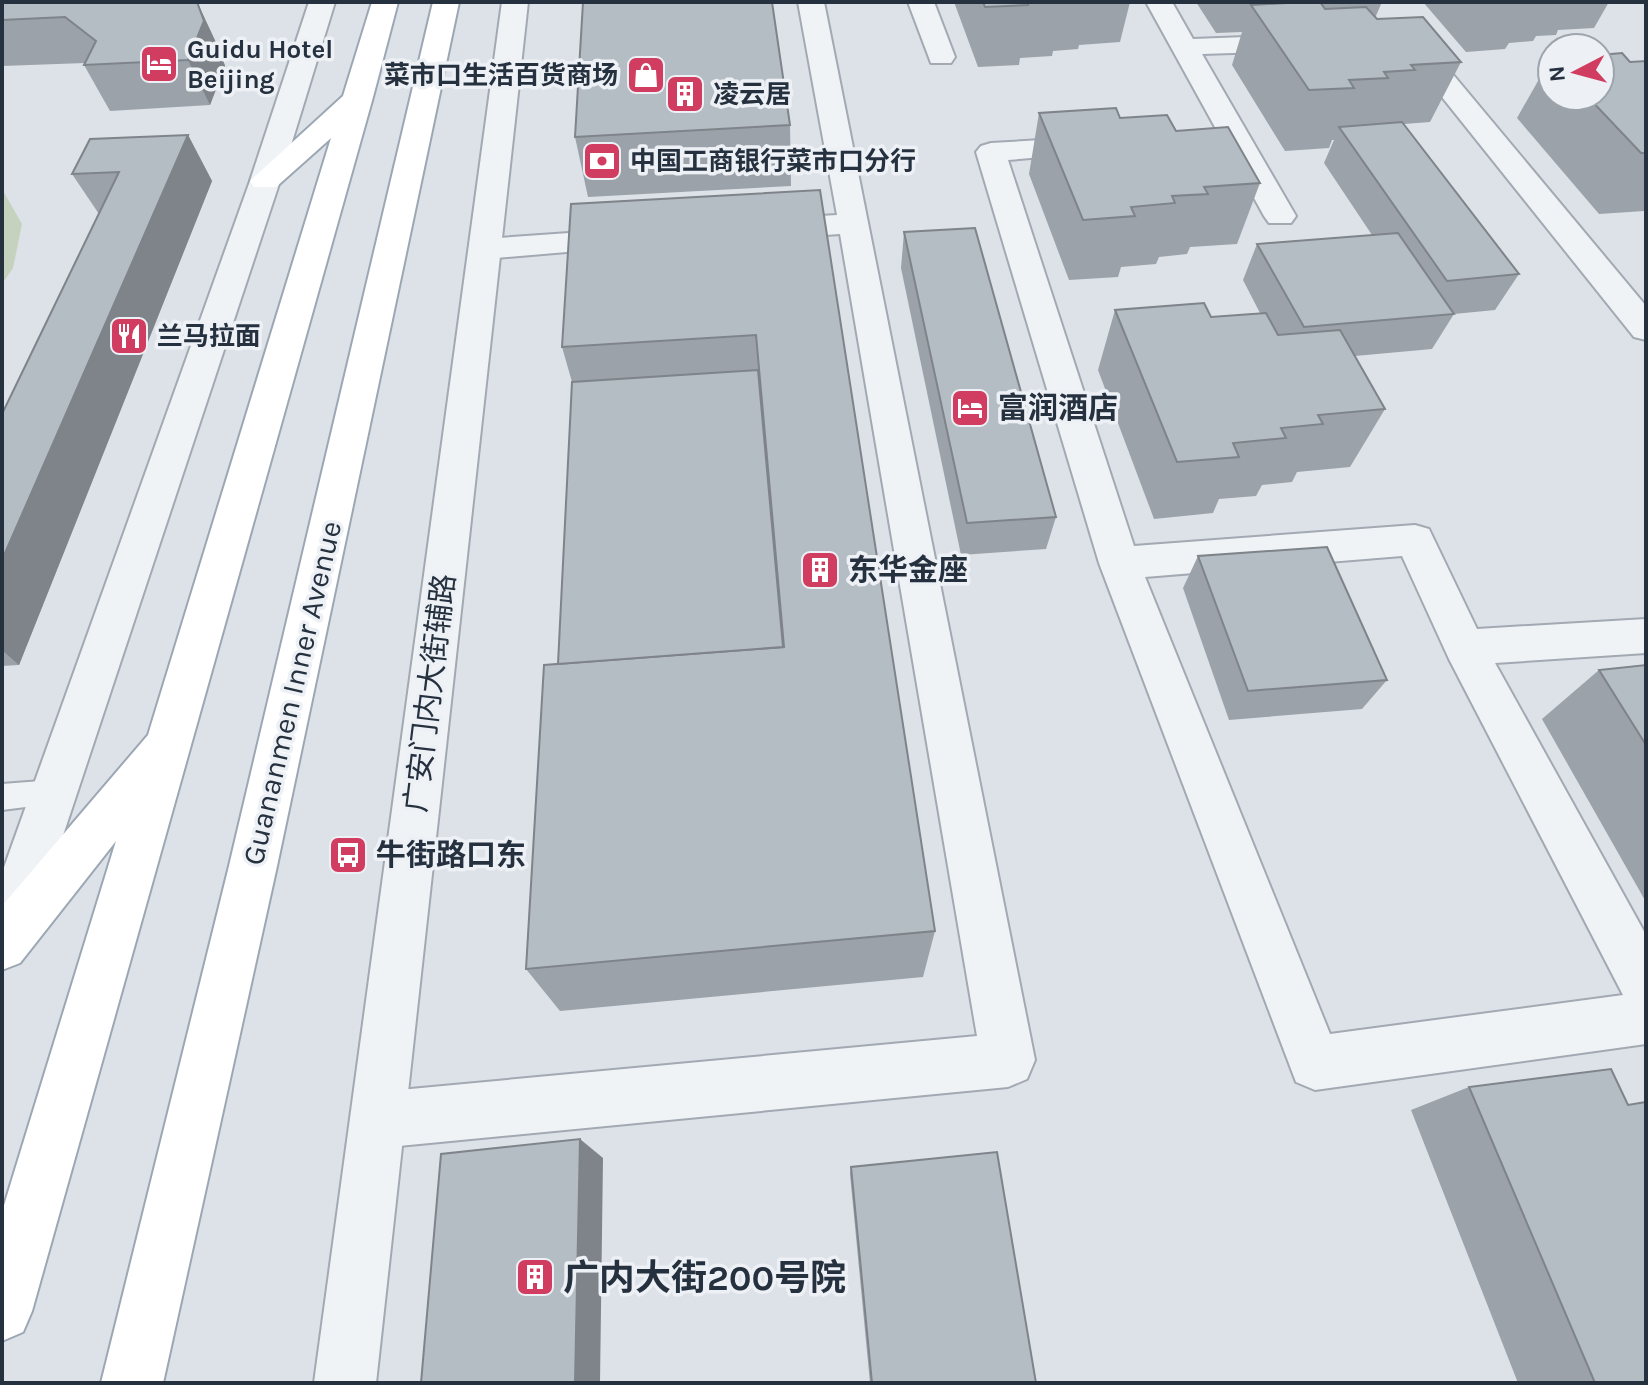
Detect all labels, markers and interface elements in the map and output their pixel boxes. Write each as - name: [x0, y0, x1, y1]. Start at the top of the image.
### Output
- north arrow: [1536, 32, 1616, 112]
- place label: Guidu Hotel Beijing: [187, 34, 333, 95]
- hotel icon: Guidu Hotel Beijing: [138, 43, 180, 85]
- shop icon: 菜市口生活百货商场: [625, 54, 667, 96]
- place label: 菜市口生活百货商场: [384, 60, 618, 91]
- text: N: [1543, 65, 1571, 83]
- building icon: 凌云居: [664, 73, 706, 115]
- place label: 凌云居: [713, 79, 791, 110]
- bank icon: 中国工商银行菜市口分行: [581, 140, 623, 182]
- place label: 中国工商银行菜市口分行: [630, 146, 916, 177]
- restaurant icon: 兰马拉面: [108, 315, 150, 357]
- place label: 兰马拉面: [157, 321, 261, 352]
- hotel icon: 富润酒店: [949, 387, 991, 429]
- place label: 富润酒店: [998, 390, 1118, 426]
- street label: Guananmen Inner Avenue: [235, 517, 349, 869]
- building icon: 东华金座: [799, 549, 841, 591]
- place label: 东华金座: [848, 552, 968, 588]
- street label: 广安门内大街辅路: [398, 572, 462, 814]
- bus stop icon: 牛街路口东: [327, 834, 369, 876]
- place label: 牛街路口东: [376, 837, 526, 873]
- building icon: 广内大街200号院: [514, 1256, 556, 1298]
- place label: 广内大街200号院: [563, 1257, 846, 1299]

